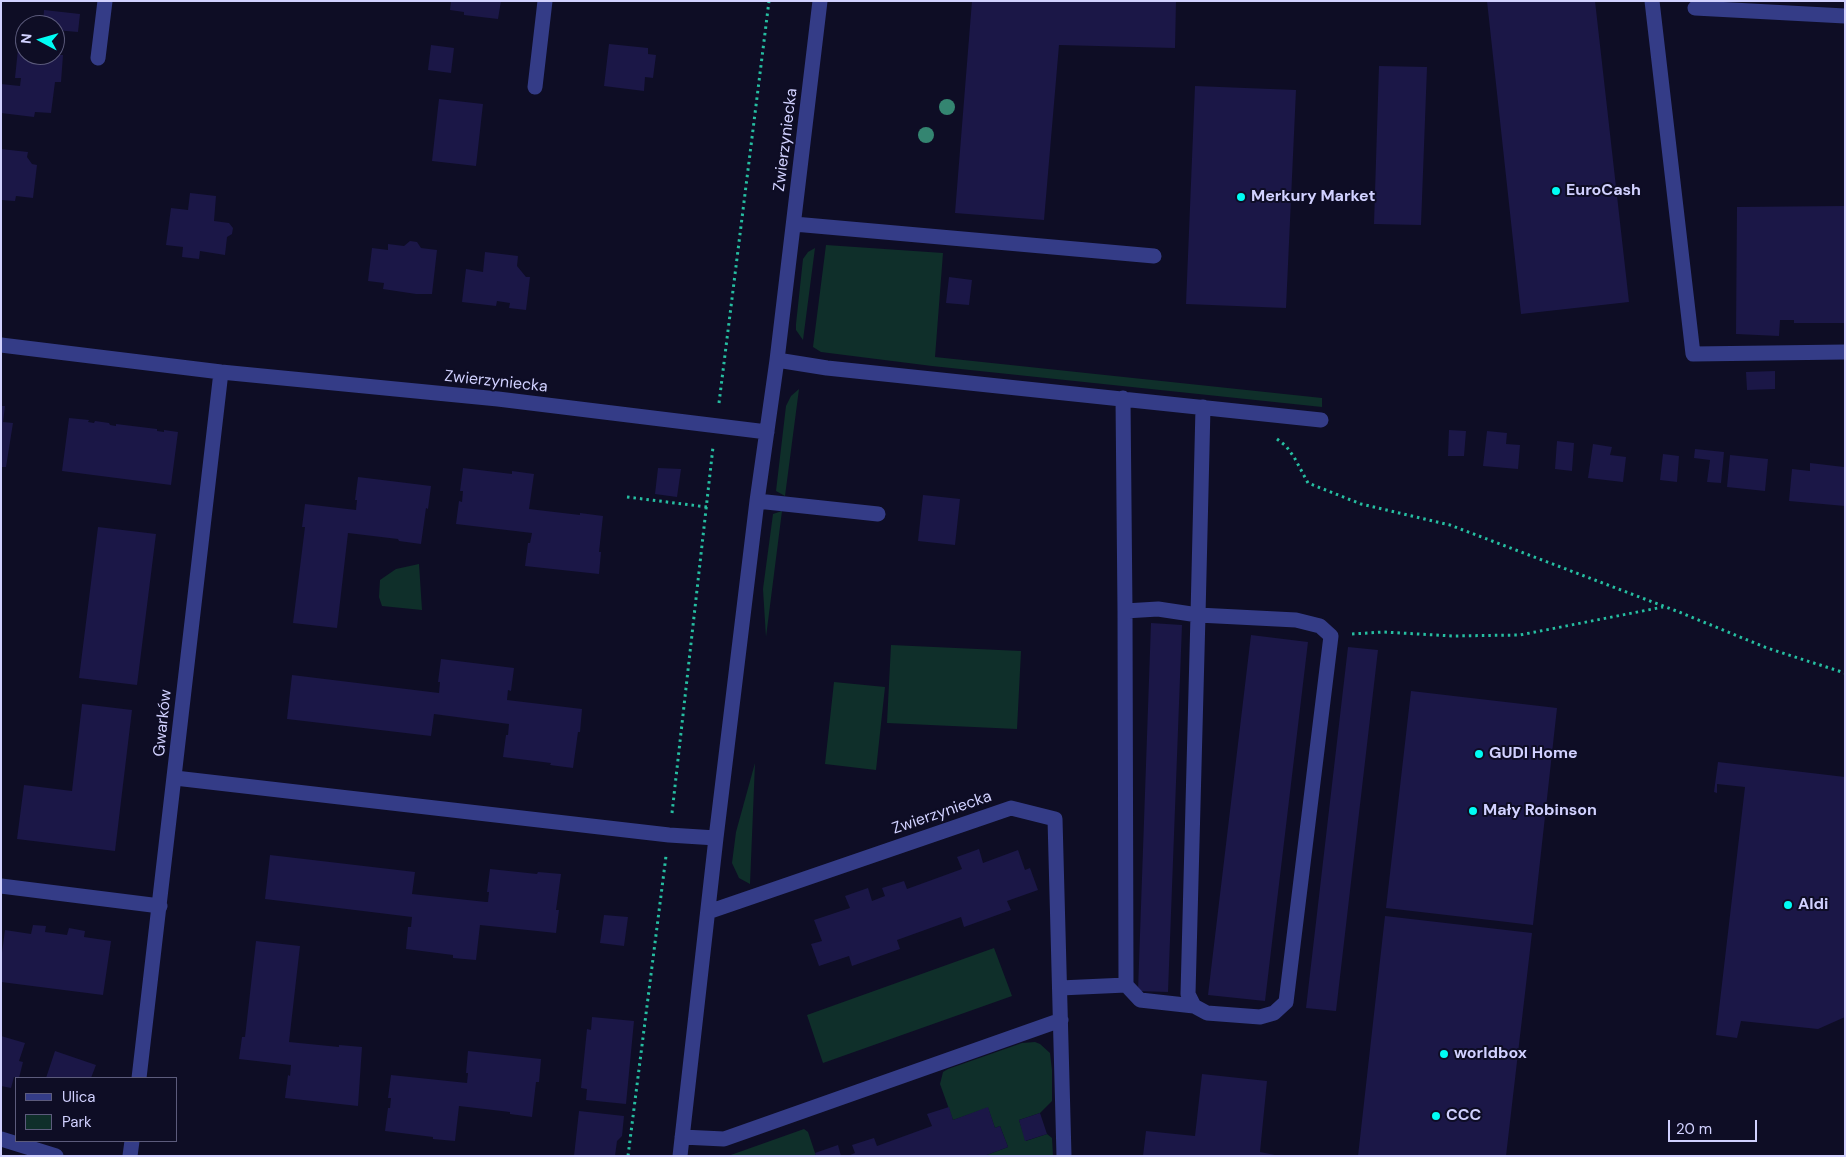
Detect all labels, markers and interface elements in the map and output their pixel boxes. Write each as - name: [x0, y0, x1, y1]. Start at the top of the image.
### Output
- north arrow: [15, 15, 65, 65]
- text: N: [17, 33, 36, 45]
- street label: Zwierzyniecka: [770, 87, 802, 193]
- place label: EuroCash: [1566, 181, 1641, 201]
- marker: EuroCash: [1550, 185, 1562, 197]
- place label: Merkury Market: [1251, 187, 1376, 207]
- marker: Merkury Market: [1235, 191, 1247, 203]
- street label: Zwierzyniecka: [443, 367, 549, 397]
- street label: Gwarków: [150, 688, 176, 758]
- place label: GUDI Home: [1489, 744, 1578, 764]
- marker: GUDI Home: [1473, 748, 1485, 760]
- street label: Zwierzyniecka: [890, 787, 994, 839]
- place label: Mały Robinson: [1483, 801, 1597, 821]
- marker: Mały Robinson: [1467, 805, 1479, 817]
- place label: Aldi: [1798, 895, 1828, 915]
- marker: Aldi: [1782, 899, 1794, 911]
- place label: worldbox: [1454, 1044, 1527, 1064]
- marker: worldbox: [1438, 1048, 1450, 1060]
- legend: [15, 1077, 178, 1142]
- text: Ulica: [62, 1087, 96, 1107]
- place label: CCC: [1446, 1106, 1481, 1126]
- marker: CCC: [1430, 1110, 1442, 1122]
- scale bar: [1671, 1110, 1760, 1142]
- text: Park: [62, 1112, 92, 1132]
- text: 20 m: [1676, 1119, 1712, 1139]

